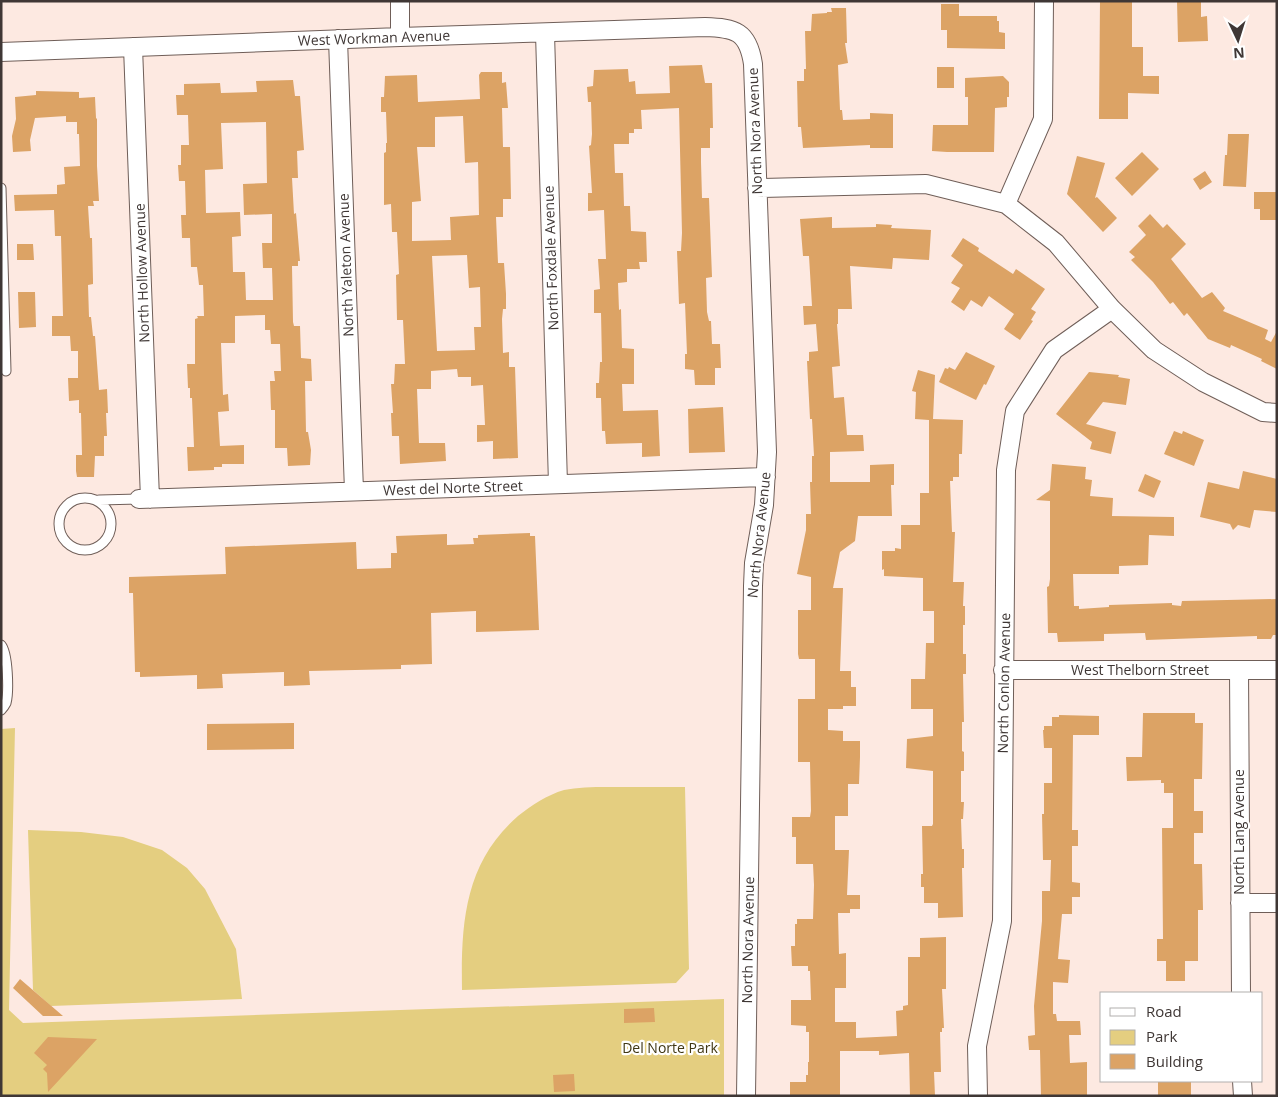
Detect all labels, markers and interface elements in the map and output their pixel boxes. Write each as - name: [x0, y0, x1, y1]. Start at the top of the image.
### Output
- north arrow: [1213, 15, 1263, 65]
- street label: West Workman Avenue: [298, 25, 451, 50]
- text: N: [1233, 44, 1245, 63]
- street label: North Nora Avenue: [743, 67, 766, 195]
- street label: North Foxdale Avenue: [538, 185, 563, 331]
- street label: North Yaleton Avenue: [334, 193, 357, 337]
- street label: North Hollow Avenue: [130, 203, 153, 343]
- street label: North Nora Avenue: [742, 471, 775, 599]
- street label: West del Norte Street: [383, 476, 523, 499]
- street label: North Conlon Avenue: [993, 612, 1014, 753]
- street label: West Thelborn Street: [1071, 660, 1209, 679]
- street label: North Lang Avenue: [1229, 769, 1248, 895]
- street label: North Nora Avenue: [737, 876, 758, 1004]
- legend: [1100, 992, 1263, 1082]
- text: Road: [1146, 1001, 1182, 1021]
- text: Park: [1146, 1026, 1177, 1046]
- park label: Del Norte Park: [622, 1038, 718, 1057]
- text: Building: [1146, 1051, 1203, 1071]

